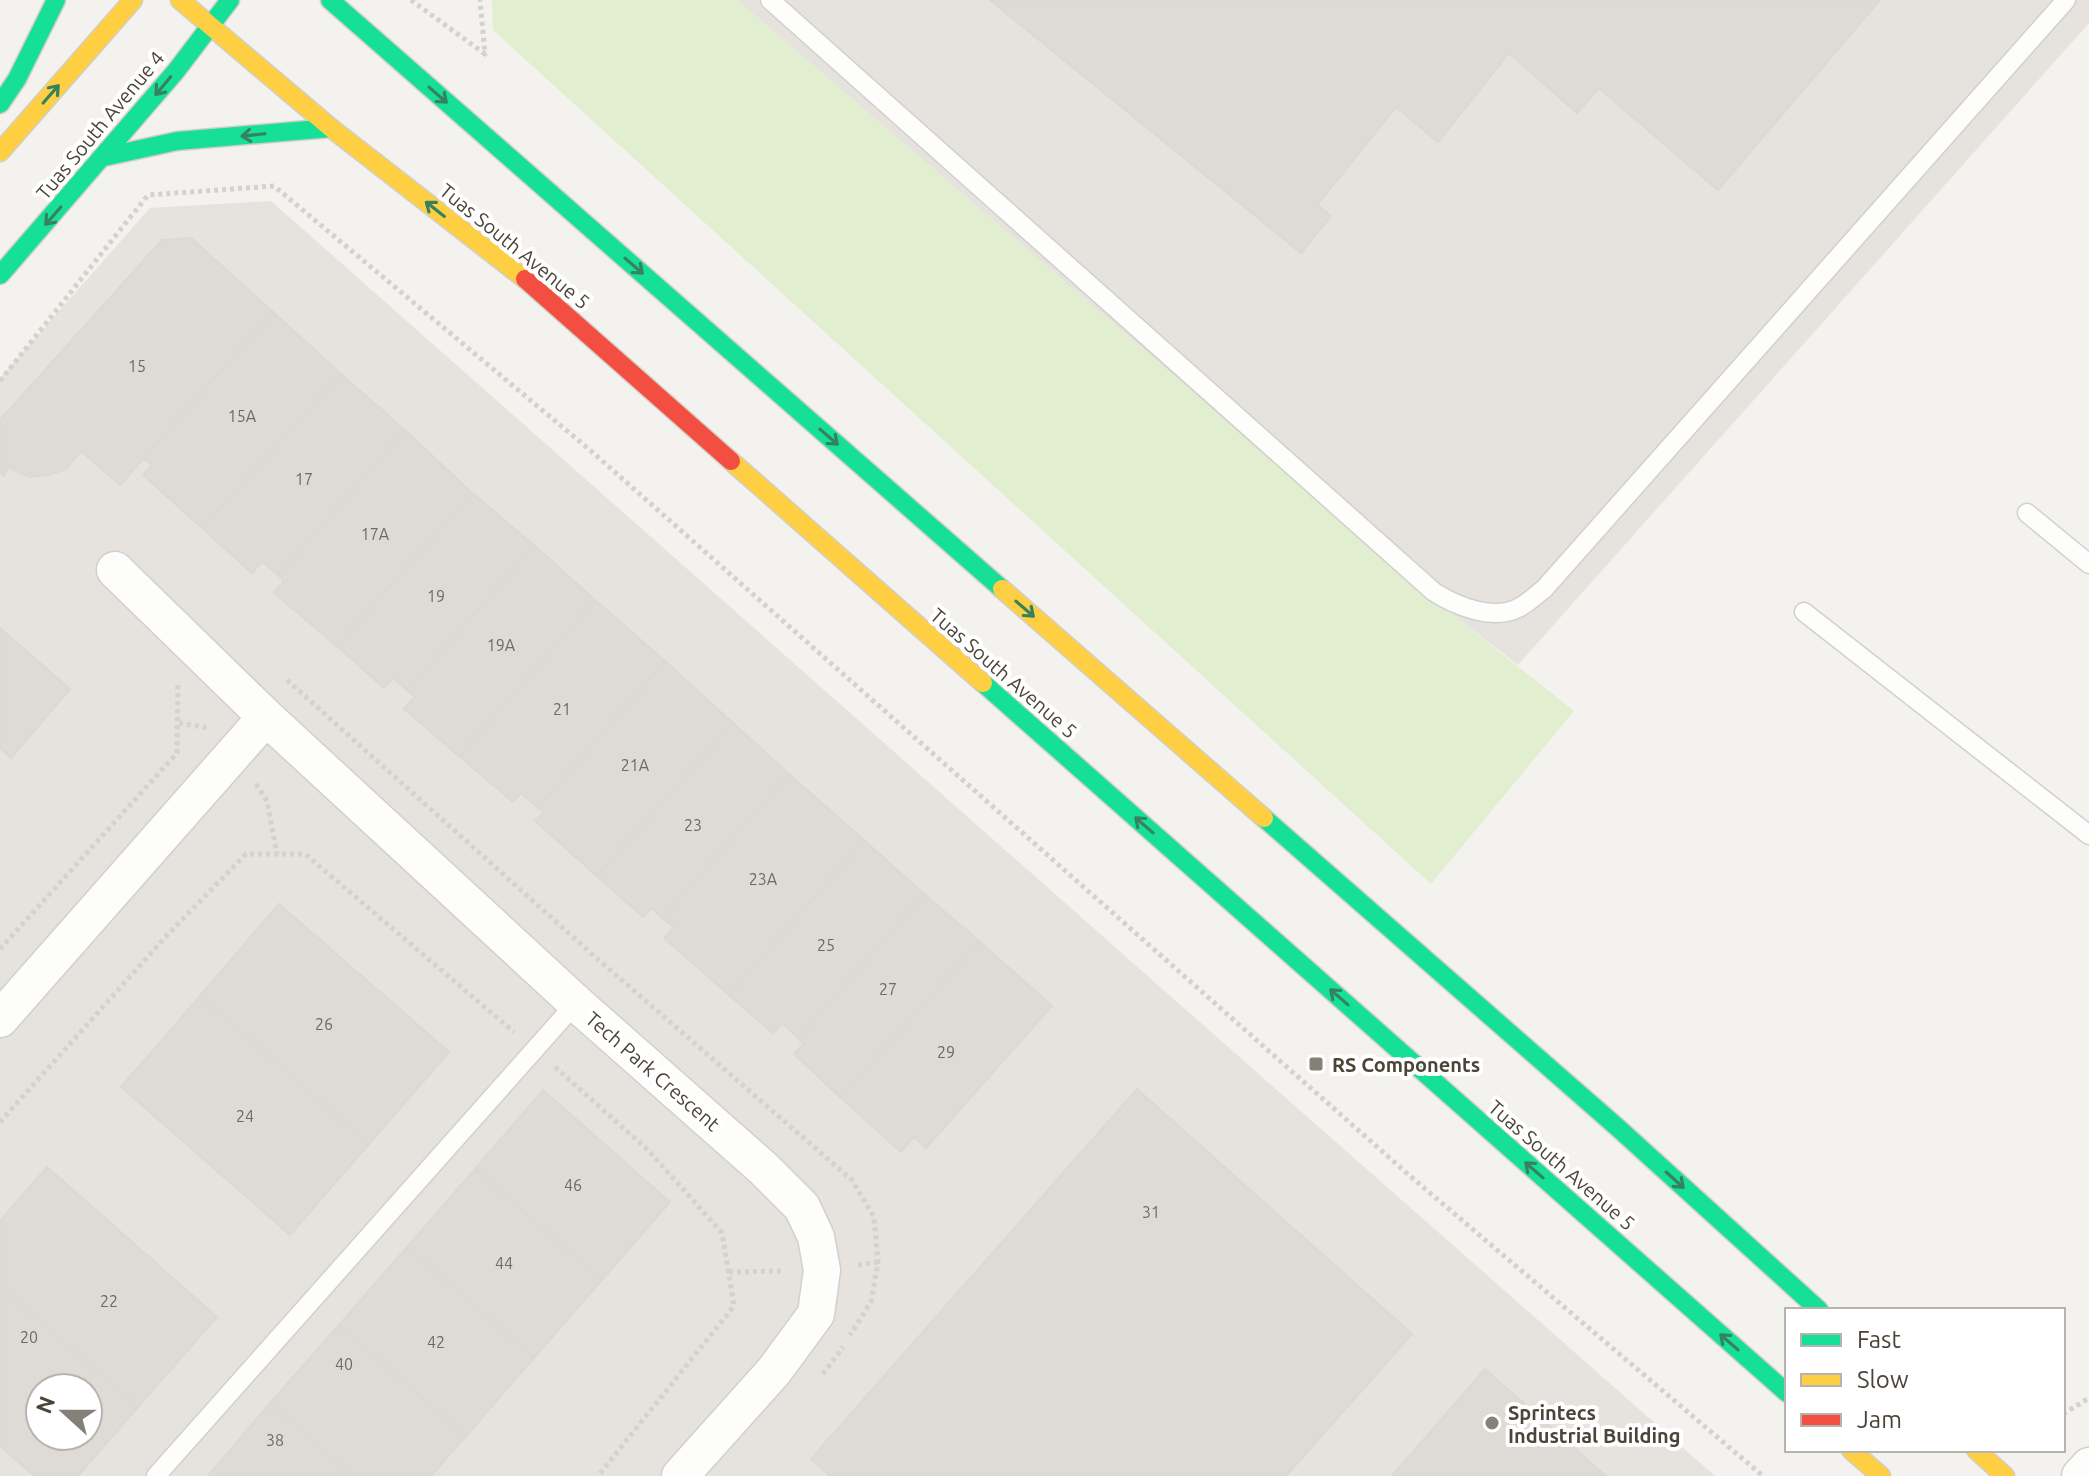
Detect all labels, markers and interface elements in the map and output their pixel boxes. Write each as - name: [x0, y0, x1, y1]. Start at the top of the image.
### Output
- street label: Tuas South Avenue 4: [31, 46, 169, 204]
- one-way arrow: [154, 76, 172, 96]
- one-way arrow: [42, 84, 60, 104]
- one-way arrow: [428, 85, 448, 103]
- one-way arrow: [240, 127, 267, 142]
- street label: Tuas South Avenue 5: [435, 178, 595, 314]
- one-way arrow: [425, 200, 446, 217]
- one-way arrow: [44, 205, 62, 225]
- one-way arrow: [623, 257, 643, 275]
- house number: 15: [128, 357, 146, 375]
- house number: 15A: [228, 407, 257, 425]
- one-way arrow: [819, 428, 839, 446]
- house number: 17: [295, 470, 313, 488]
- house number: 17A: [361, 525, 390, 543]
- house number: 19: [427, 587, 445, 605]
- one-way arrow: [1014, 599, 1034, 617]
- street label: Tuas South Avenue 5: [926, 603, 1082, 743]
- house number: 19A: [487, 636, 516, 654]
- house number: 21: [553, 700, 571, 718]
- house number: 21A: [621, 756, 650, 774]
- house number: 23: [684, 816, 702, 834]
- one-way arrow: [1134, 817, 1154, 835]
- house number: 23A: [749, 870, 778, 888]
- house number: 25: [817, 936, 835, 954]
- house number: 27: [879, 980, 897, 998]
- one-way arrow: [1329, 989, 1349, 1007]
- street label: Tech Park Crescent: [581, 1007, 725, 1136]
- house number: 26: [315, 1015, 333, 1033]
- house number: 29: [937, 1043, 955, 1061]
- place label: RS Components: [1332, 1053, 1480, 1076]
- marker: RS Components: [1307, 1055, 1325, 1073]
- street label: Tuas South Avenue 5: [1484, 1095, 1640, 1235]
- house number: 24: [236, 1107, 254, 1125]
- one-way arrow: [1524, 1161, 1544, 1179]
- one-way arrow: [1664, 1170, 1684, 1188]
- house number: 46: [564, 1176, 582, 1194]
- house number: 31: [1142, 1203, 1160, 1221]
- house number: 44: [495, 1254, 513, 1272]
- house number: 22: [100, 1292, 118, 1310]
- legend: [1785, 1308, 2065, 1452]
- text: Fast: [1857, 1326, 1901, 1353]
- house number: 20: [20, 1328, 38, 1346]
- house number: 42: [427, 1333, 445, 1351]
- one-way arrow: [1719, 1333, 1739, 1351]
- house number: 40: [335, 1355, 353, 1373]
- text: Slow: [1857, 1366, 1909, 1393]
- north arrow: [24, 1372, 104, 1452]
- text: N: [30, 1393, 59, 1417]
- place label: Sprintecs Industrial Building: [1508, 1401, 1681, 1447]
- text: Jam: [1857, 1406, 1902, 1433]
- marker: Sprintecs Industrial Building: [1483, 1414, 1501, 1432]
- house number: 38: [266, 1431, 284, 1449]

